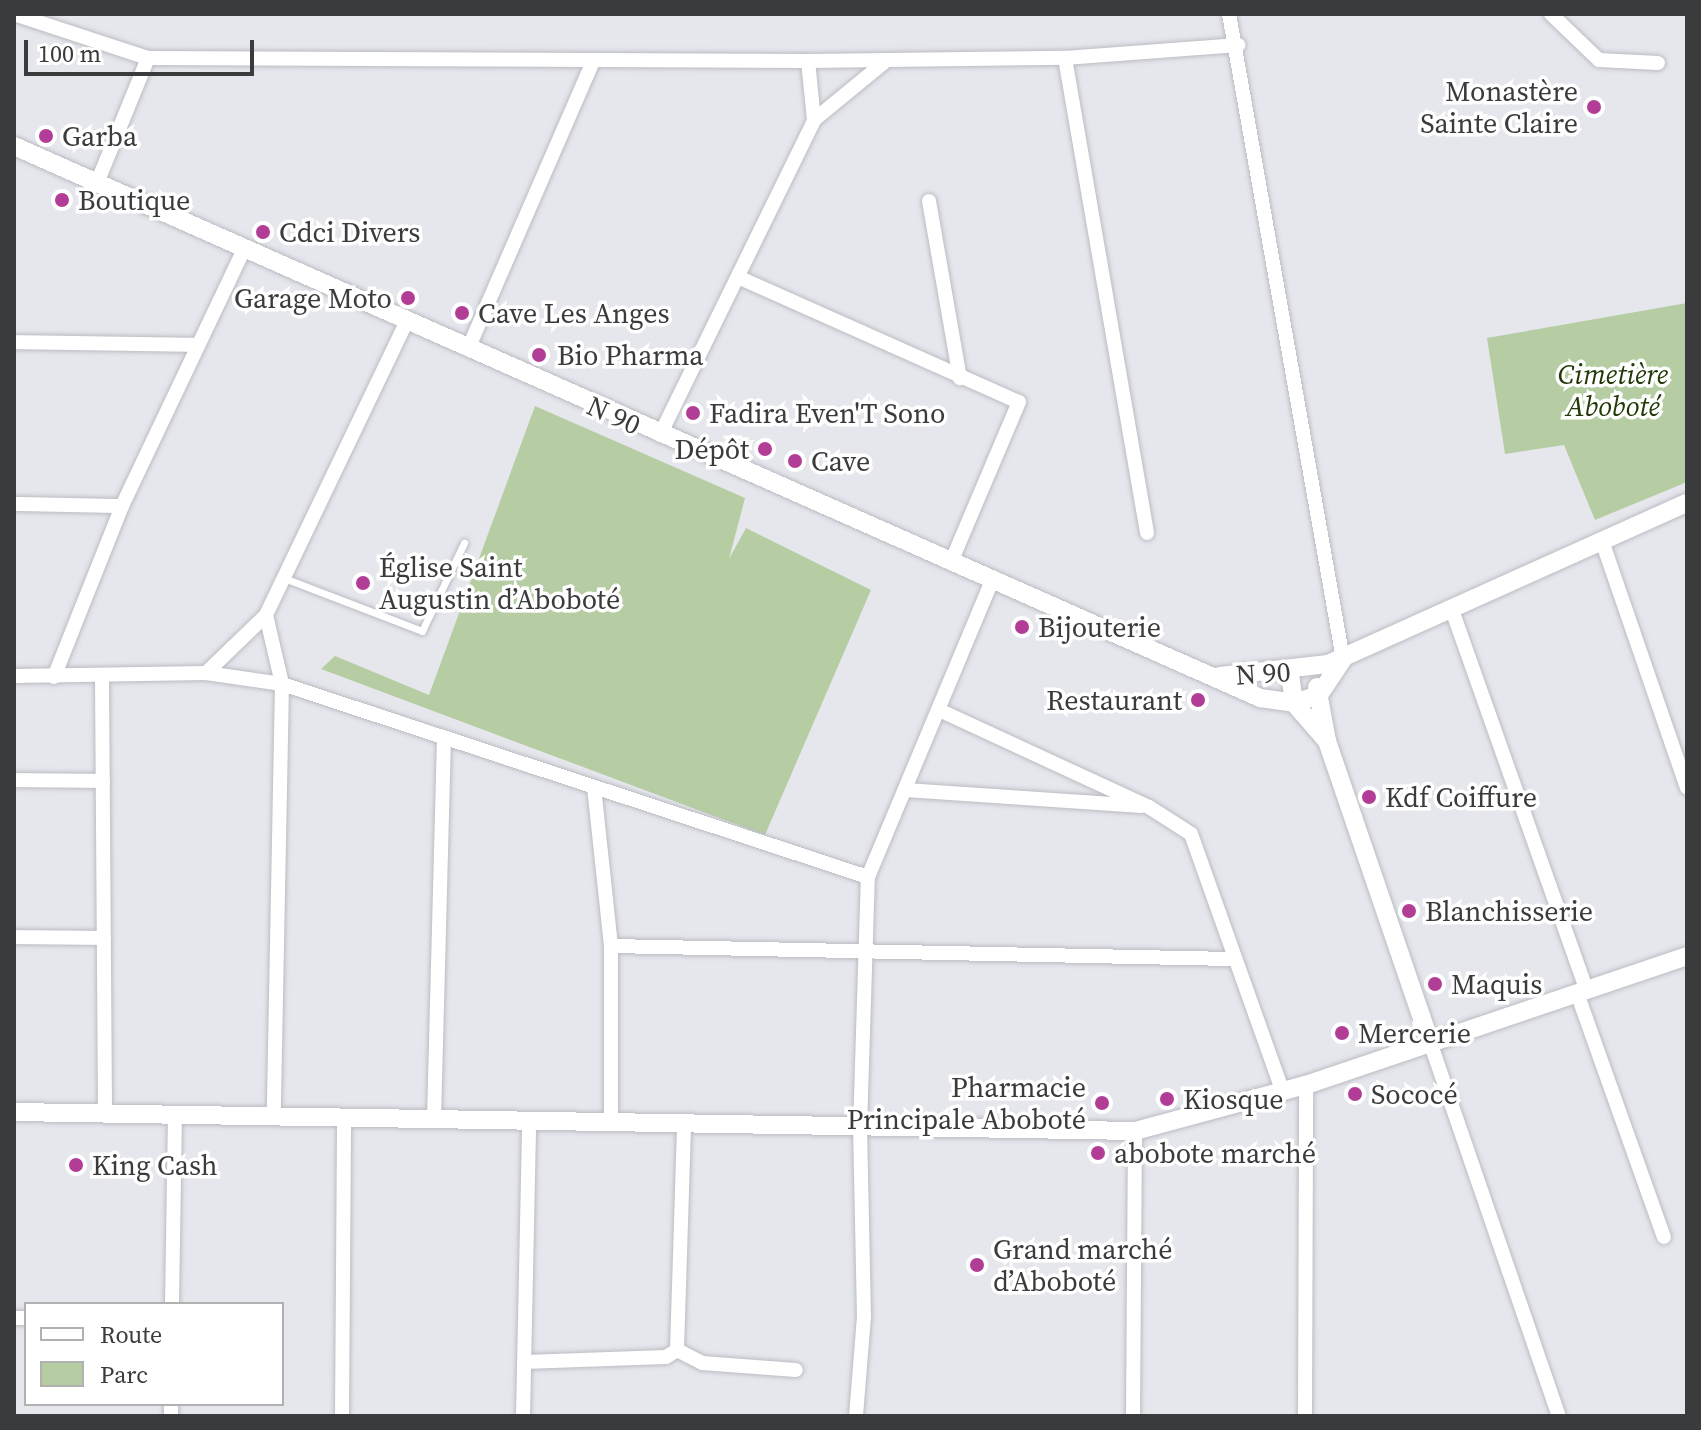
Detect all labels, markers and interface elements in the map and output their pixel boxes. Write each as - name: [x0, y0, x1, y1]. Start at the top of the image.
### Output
- scale bar: [28, 24, 258, 74]
- text: 100 m: [38, 37, 101, 70]
- place label: Monastère Sainte Claire: [1420, 74, 1578, 140]
- marker: Monastère Sainte Claire: [1585, 98, 1603, 116]
- place label: Garba: [62, 119, 137, 153]
- marker: Garba: [37, 127, 55, 145]
- place label: Boutique: [78, 183, 190, 217]
- marker: Boutique: [53, 191, 71, 209]
- place label: Cdci Divers: [279, 215, 420, 249]
- marker: Cdci Divers: [254, 223, 272, 241]
- place label: Garage Moto: [234, 281, 392, 315]
- marker: Garage Moto: [399, 289, 417, 307]
- place label: Cave Les Anges: [478, 296, 670, 330]
- marker: Cave Les Anges: [453, 304, 471, 322]
- place label: Bio Pharma: [557, 338, 704, 372]
- marker: Bio Pharma: [528, 344, 550, 366]
- park label: Cimetière Aboboté: [1558, 357, 1668, 423]
- street label: N 90: [582, 388, 646, 442]
- place label: Fadira Even'T Sono: [709, 396, 946, 430]
- marker: Fadira Even'T Sono: [684, 404, 702, 422]
- place label: Dépôt: [675, 432, 749, 466]
- marker: Dépôt: [756, 440, 774, 458]
- place label: Cave: [811, 444, 870, 478]
- marker: Cave: [786, 452, 804, 470]
- place label: Église Saint Augustin d’Aboboté: [379, 550, 620, 616]
- marker: Église Saint Augustin d’Aboboté: [354, 574, 372, 592]
- place label: Bijouterie: [1038, 610, 1161, 644]
- marker: Bijouterie: [1013, 618, 1031, 636]
- street label: N 90: [1234, 654, 1292, 692]
- place label: Restaurant: [1046, 683, 1182, 717]
- marker: Restaurant: [1189, 691, 1207, 709]
- place label: Kdf Coiffure: [1385, 780, 1537, 814]
- marker: Kdf Coiffure: [1360, 788, 1378, 806]
- place label: Blanchisserie: [1425, 894, 1593, 928]
- marker: Blanchisserie: [1400, 902, 1418, 920]
- place label: Maquis: [1451, 967, 1542, 1001]
- marker: Maquis: [1426, 975, 1444, 993]
- place label: Mercerie: [1358, 1016, 1471, 1050]
- marker: Mercerie: [1333, 1024, 1351, 1042]
- place label: Pharmacie Principale Aboboté: [847, 1070, 1086, 1136]
- place label: Sococé: [1371, 1077, 1458, 1111]
- place label: Kiosque: [1183, 1082, 1283, 1116]
- marker: Sococé: [1346, 1085, 1364, 1103]
- marker: Kiosque: [1158, 1090, 1176, 1108]
- marker: Pharmacie Principale Aboboté: [1093, 1094, 1111, 1112]
- place label: abobote marché: [1114, 1136, 1316, 1170]
- marker: abobote marché: [1089, 1144, 1107, 1162]
- place label: King Cash: [92, 1148, 218, 1182]
- marker: King Cash: [67, 1156, 85, 1174]
- place label: Grand marché d’Aboboté: [993, 1232, 1172, 1298]
- marker: Grand marché d’Aboboté: [968, 1256, 986, 1274]
- legend: [24, 1302, 284, 1406]
- text: Route: [100, 1318, 162, 1351]
- text: Parc: [100, 1358, 148, 1391]

